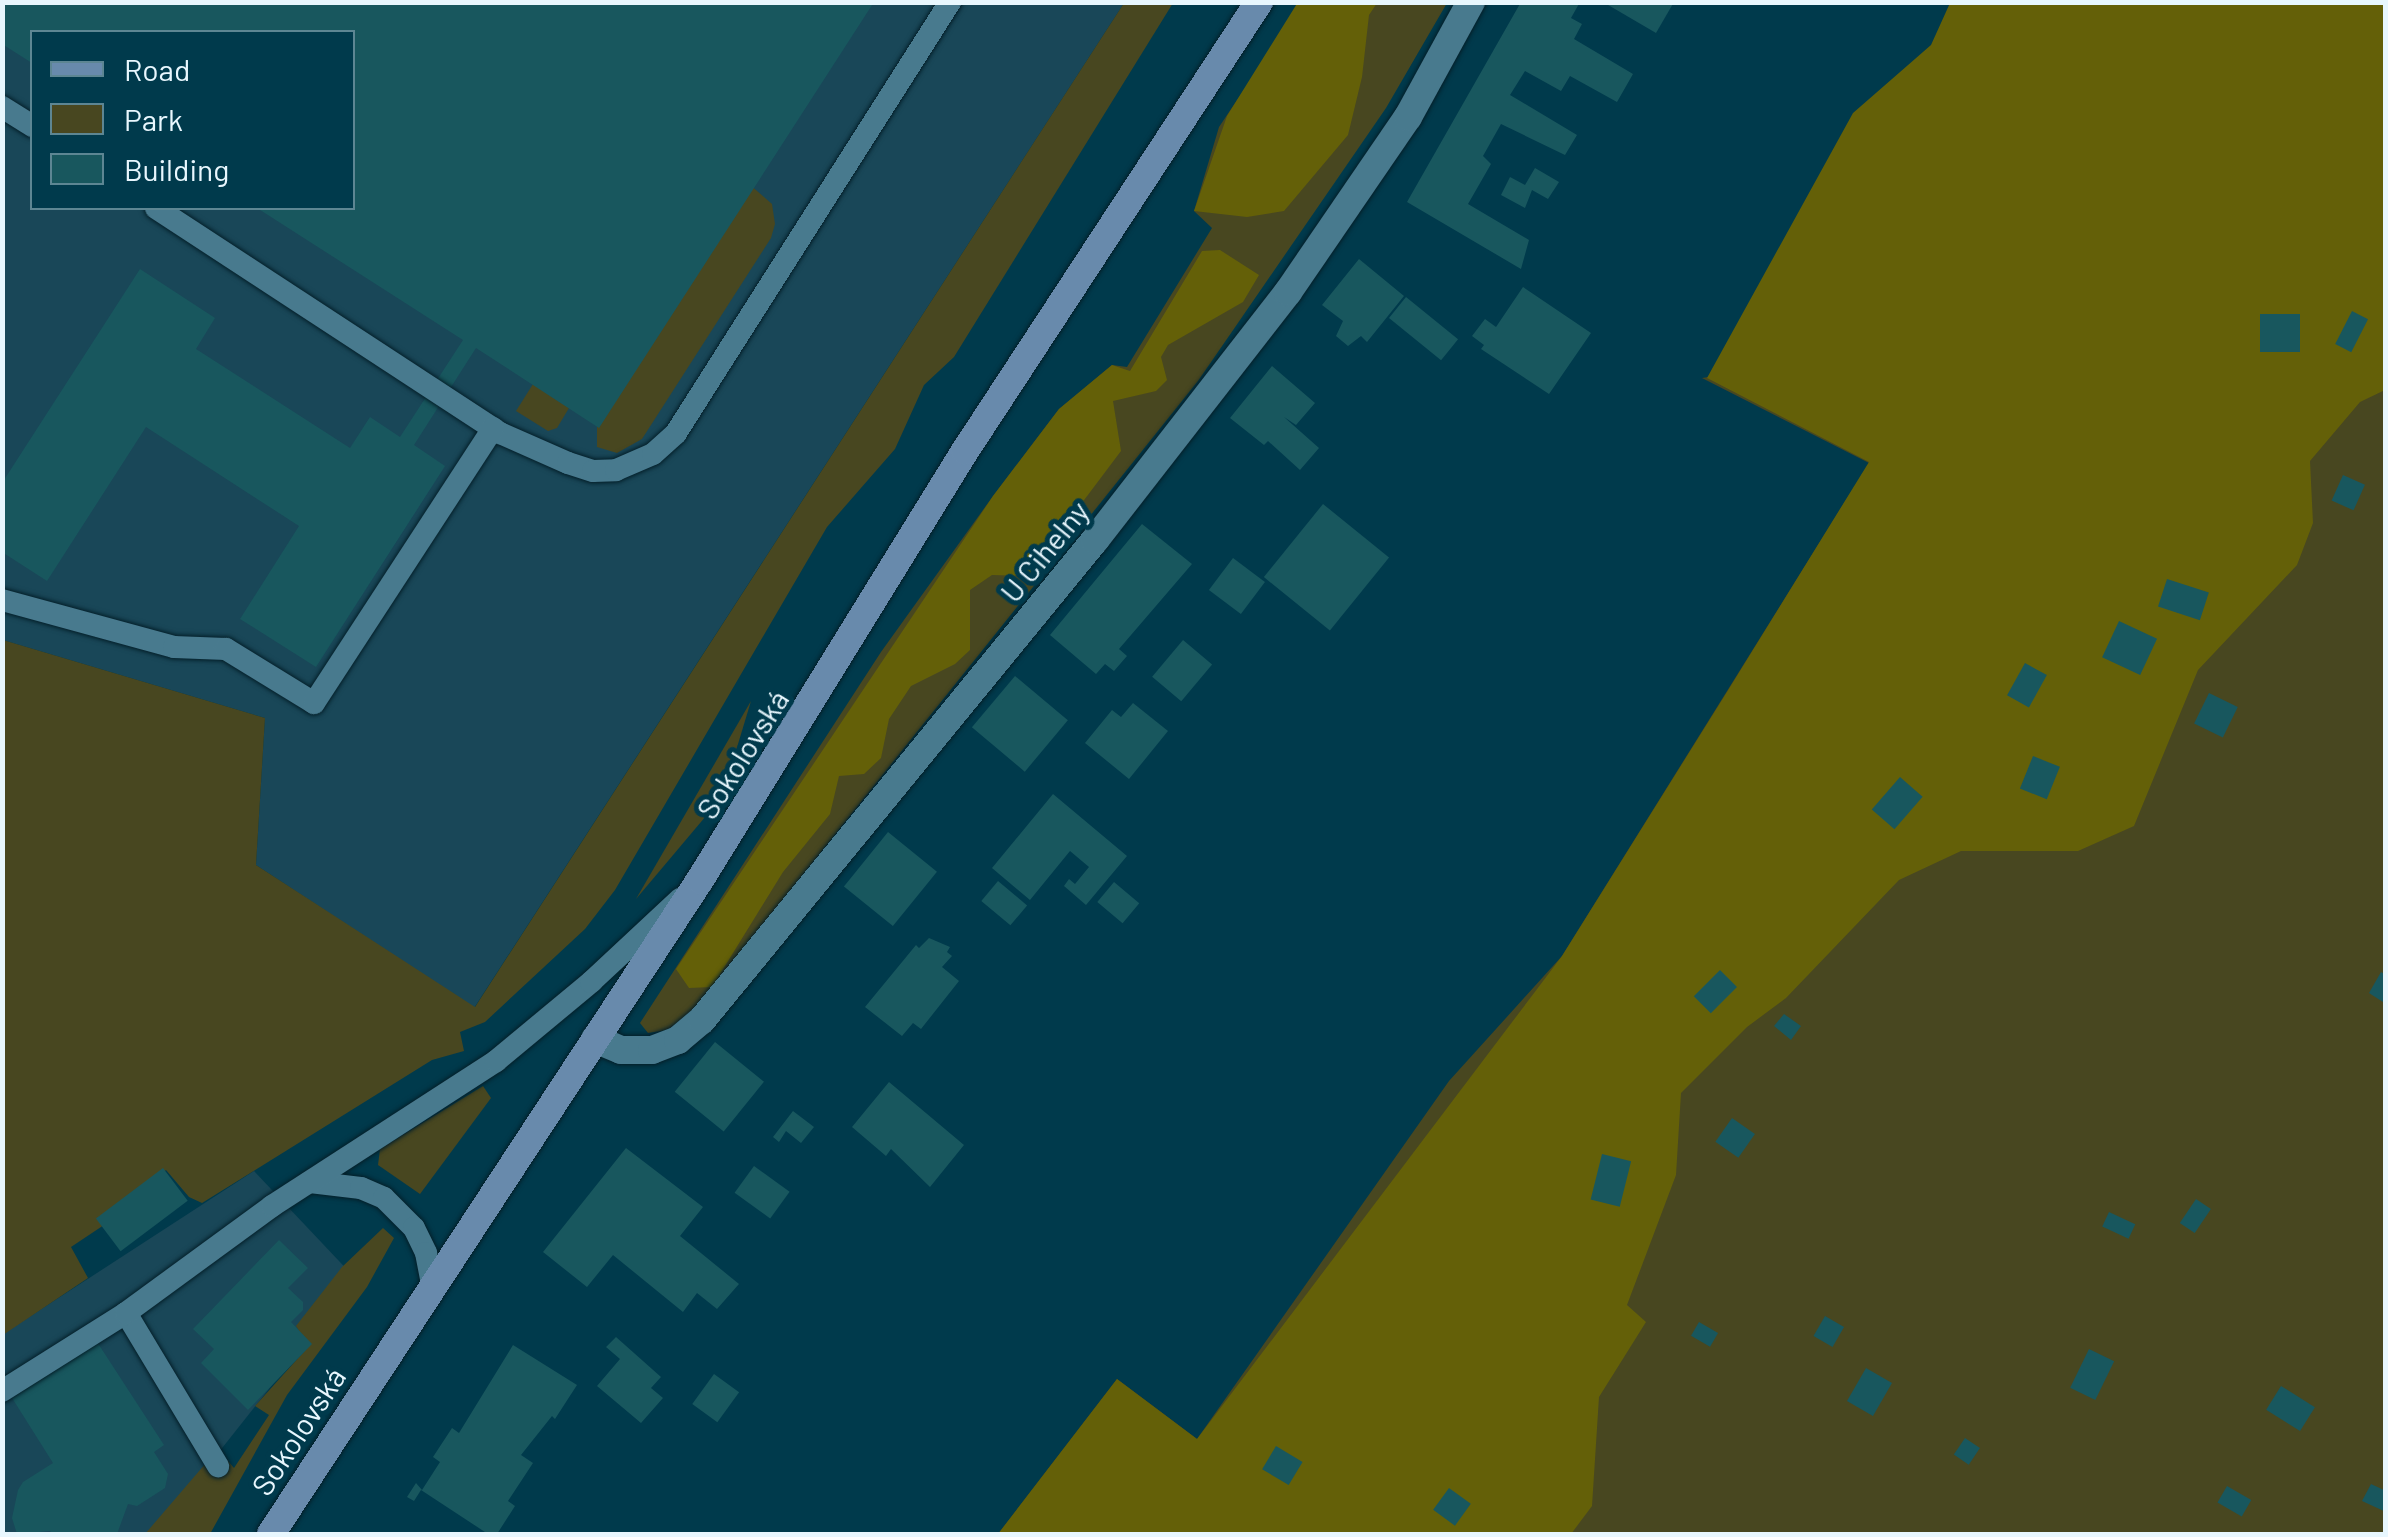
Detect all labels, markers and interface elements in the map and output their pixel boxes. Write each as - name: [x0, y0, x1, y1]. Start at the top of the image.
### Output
- legend: [30, 30, 355, 210]
- text: Road: [124, 51, 190, 87]
- text: Park: [124, 101, 183, 137]
- text: Building: [124, 151, 229, 187]
- street label: U Cihelny: [992, 493, 1096, 609]
- street label: Sokolovská: [688, 683, 796, 825]
- street label: Sokolovská: [243, 1360, 353, 1502]

